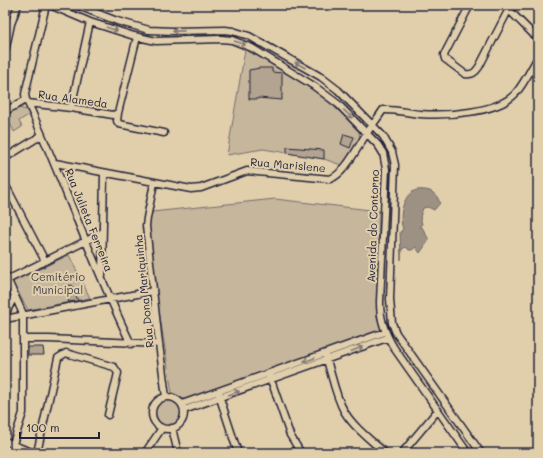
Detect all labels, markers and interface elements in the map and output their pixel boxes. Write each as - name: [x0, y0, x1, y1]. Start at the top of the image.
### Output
- one-way arrow: [106, 26, 119, 33]
- one-way arrow: [172, 27, 185, 35]
- one-way arrow: [233, 39, 245, 47]
- one-way arrow: [294, 60, 306, 68]
- street label: Rua Alameda: [37, 86, 109, 111]
- one-way arrow: [343, 109, 353, 119]
- street label: Rua Marislene: [250, 154, 327, 175]
- street label: Rua Julieta Ferreira: [62, 166, 117, 274]
- street label: Avenida do Contorno: [363, 169, 382, 283]
- street label: Rua Dona Mariquinha: [130, 233, 157, 349]
- park label: Cemitério Municipal: [31, 269, 85, 297]
- one-way arrow: [350, 344, 362, 352]
- one-way arrow: [303, 356, 315, 364]
- one-way arrow: [228, 388, 240, 396]
- scale bar: [20, 414, 99, 440]
- text: 100 m: [26, 419, 60, 435]

